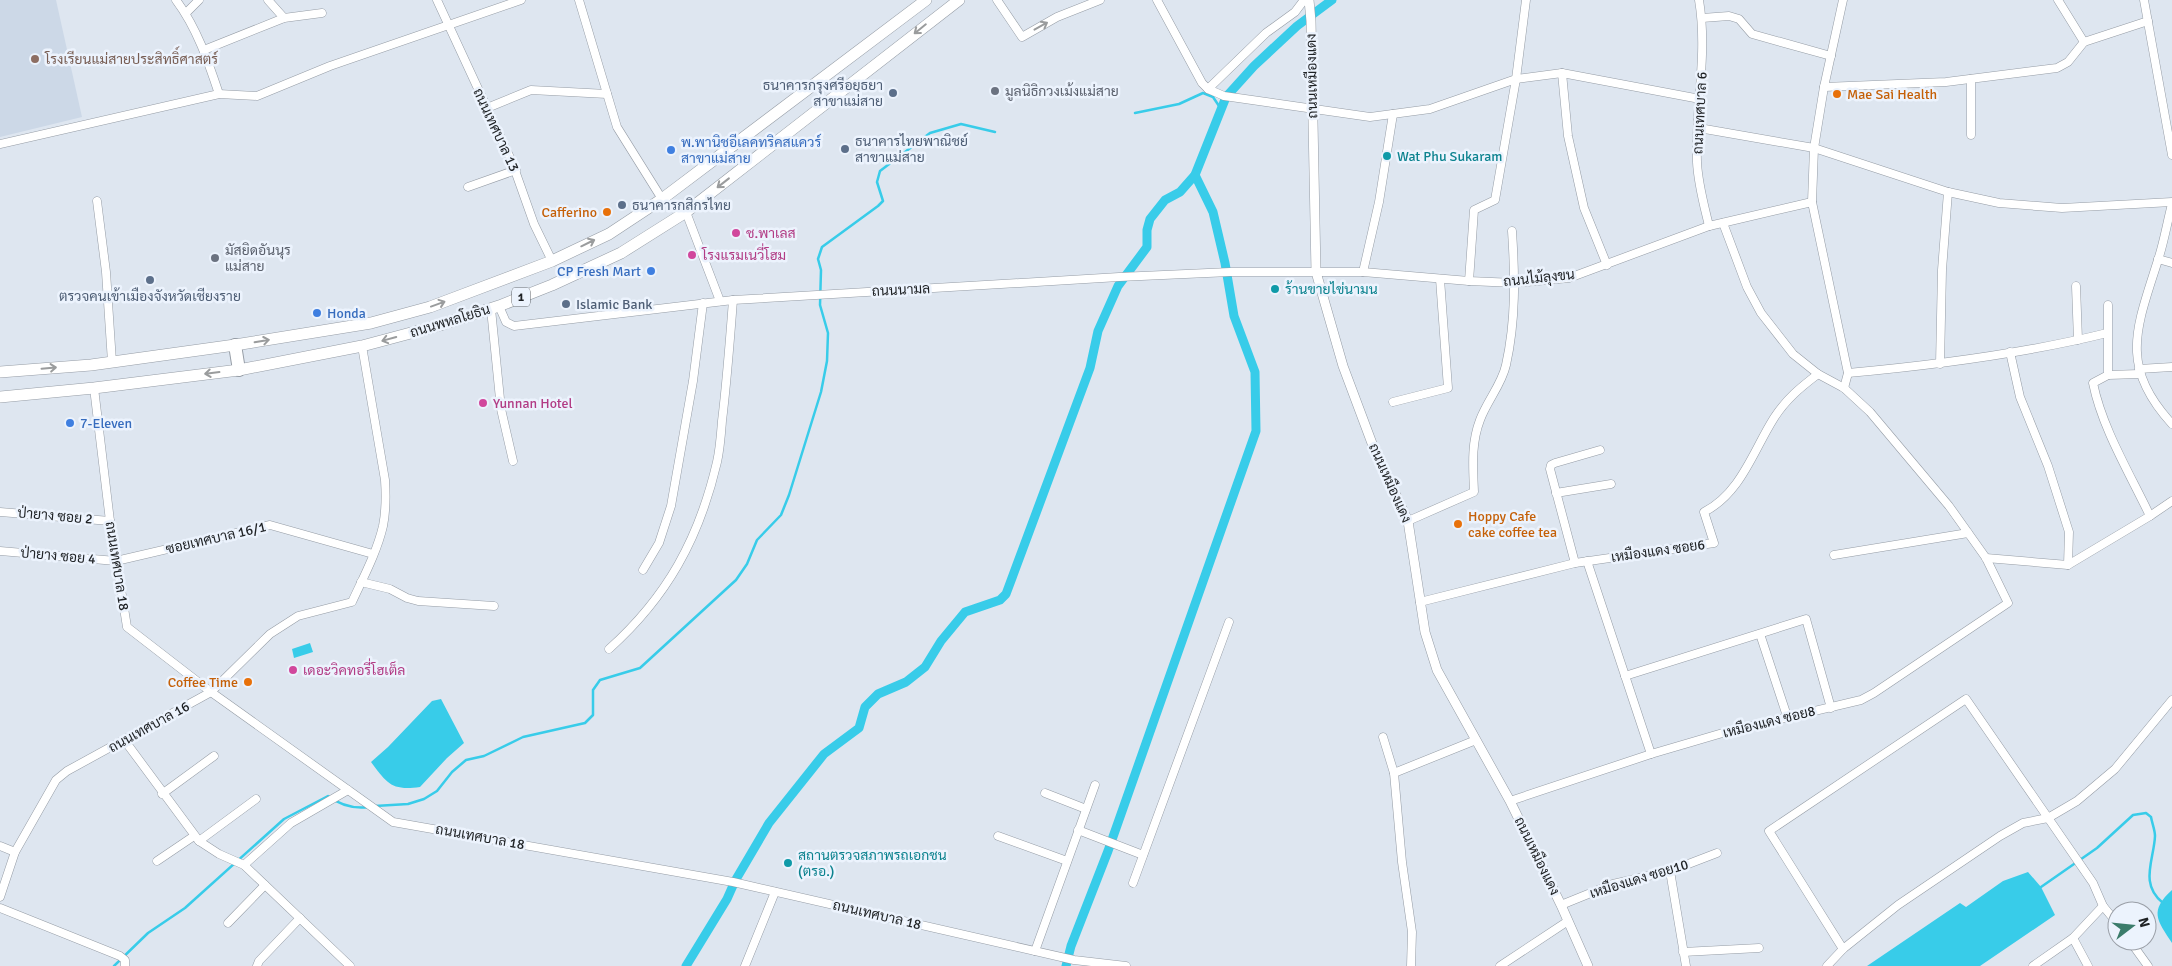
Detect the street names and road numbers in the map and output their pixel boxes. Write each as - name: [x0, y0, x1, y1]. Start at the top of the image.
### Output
- street label: ถนนเหมืองแดง: [1302, 33, 1321, 119]
- street label: ถนนเทศบาล 6: [1689, 71, 1711, 155]
- street label: ถนนเทศบาล 13: [469, 86, 523, 174]
- street label: ถนนไม้ลุงขน: [1502, 265, 1576, 291]
- street label: ถนนนามล: [871, 280, 931, 300]
- road number: 1: [512, 288, 530, 306]
- street label: ถนนพหลโยธิน: [408, 301, 492, 341]
- street label: ถนนเหมืองแดง: [1365, 440, 1416, 525]
- street label: ป่ายาง ซอย 2: [17, 504, 93, 528]
- street label: ซอยเทศบาล 16/1: [164, 518, 268, 558]
- street label: ถนนเทศบาล 18: [102, 520, 132, 612]
- street label: เหมืองแดง ซอย6: [1610, 535, 1706, 566]
- street label: ป่ายาง ซอย 4: [20, 544, 97, 568]
- street label: ถนนเทศบาล 16: [105, 698, 193, 756]
- street label: เหมืองแดง ซอย8: [1721, 701, 1817, 742]
- street label: ถนนเหมืองแดง: [1511, 814, 1564, 898]
- street label: ถนนเทศบาล 18: [434, 821, 526, 853]
- street label: เหมืองแดง ซอย10: [1587, 855, 1690, 902]
- street label: ถนนเทศบาล 18: [831, 897, 923, 933]

